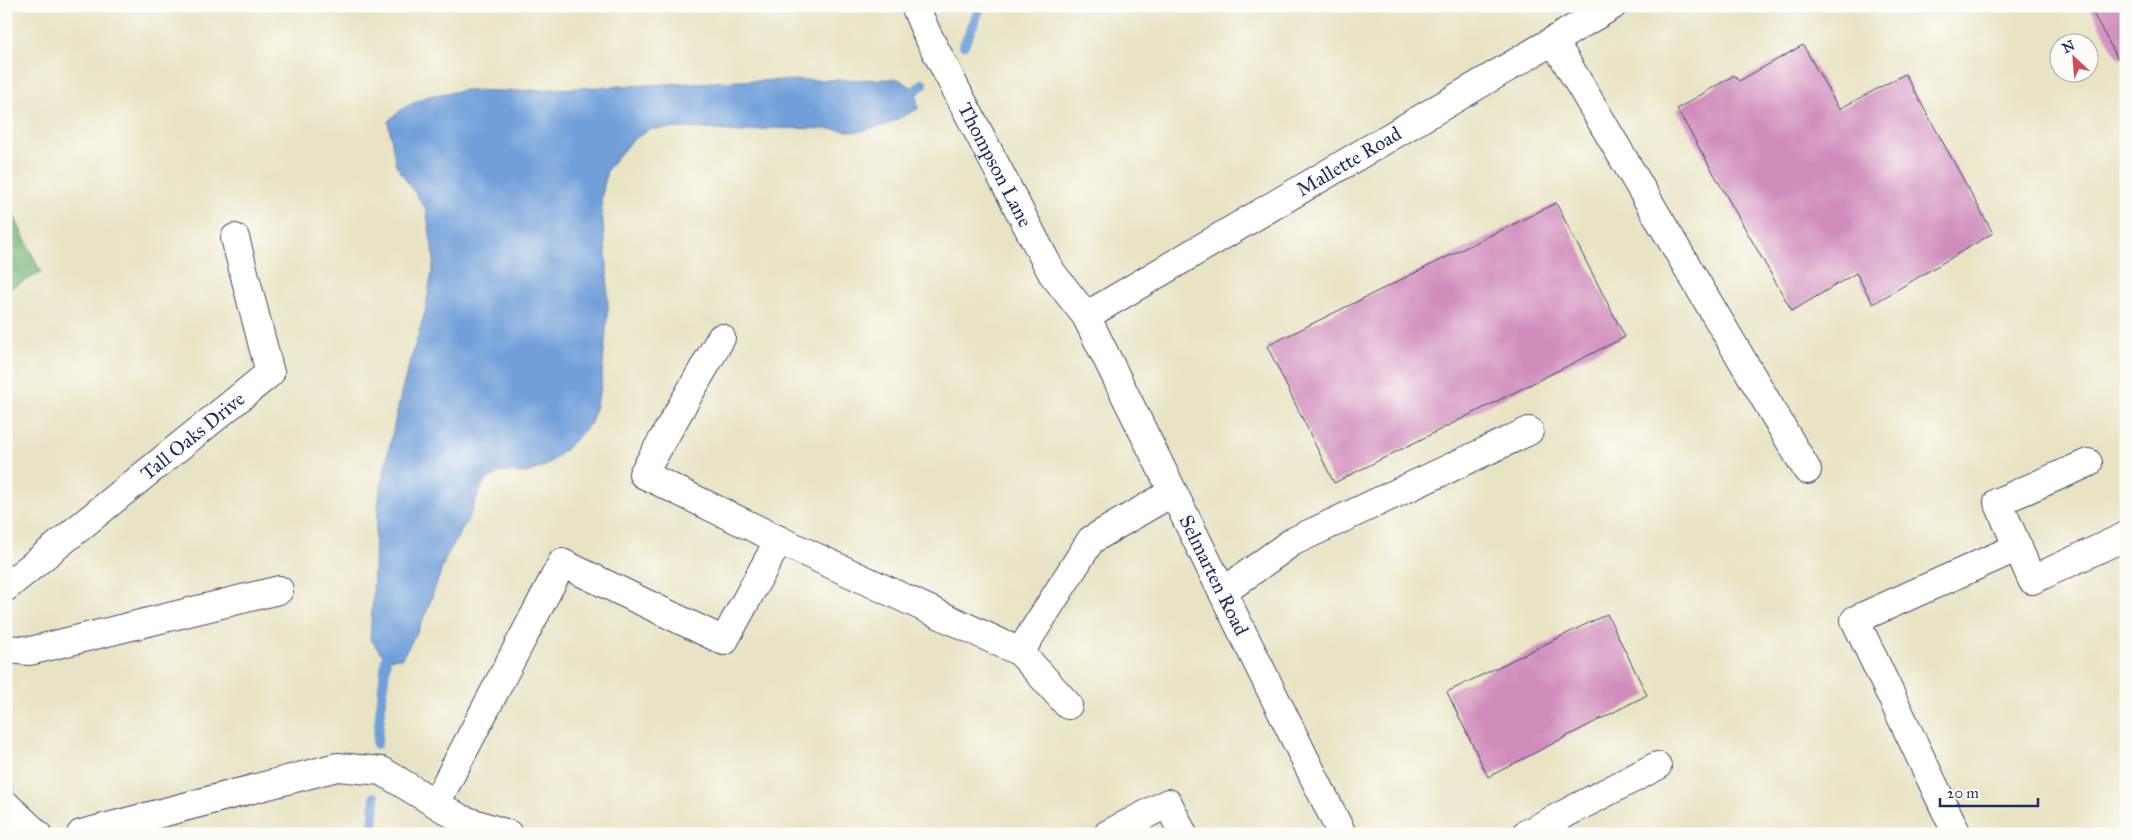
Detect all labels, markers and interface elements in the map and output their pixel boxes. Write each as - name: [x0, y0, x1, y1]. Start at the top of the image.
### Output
- north arrow: [2050, 32, 2100, 82]
- text: N: [2059, 36, 2078, 57]
- street label: Thompson Lane: [953, 99, 1038, 231]
- street label: Mallette Road: [1292, 121, 1406, 201]
- street label: Tall Oaks Drive: [136, 387, 249, 485]
- street label: Selmarten Road: [1174, 511, 1254, 639]
- scale bar: [1940, 775, 2037, 807]
- text: 20 m: [1947, 784, 1979, 802]

